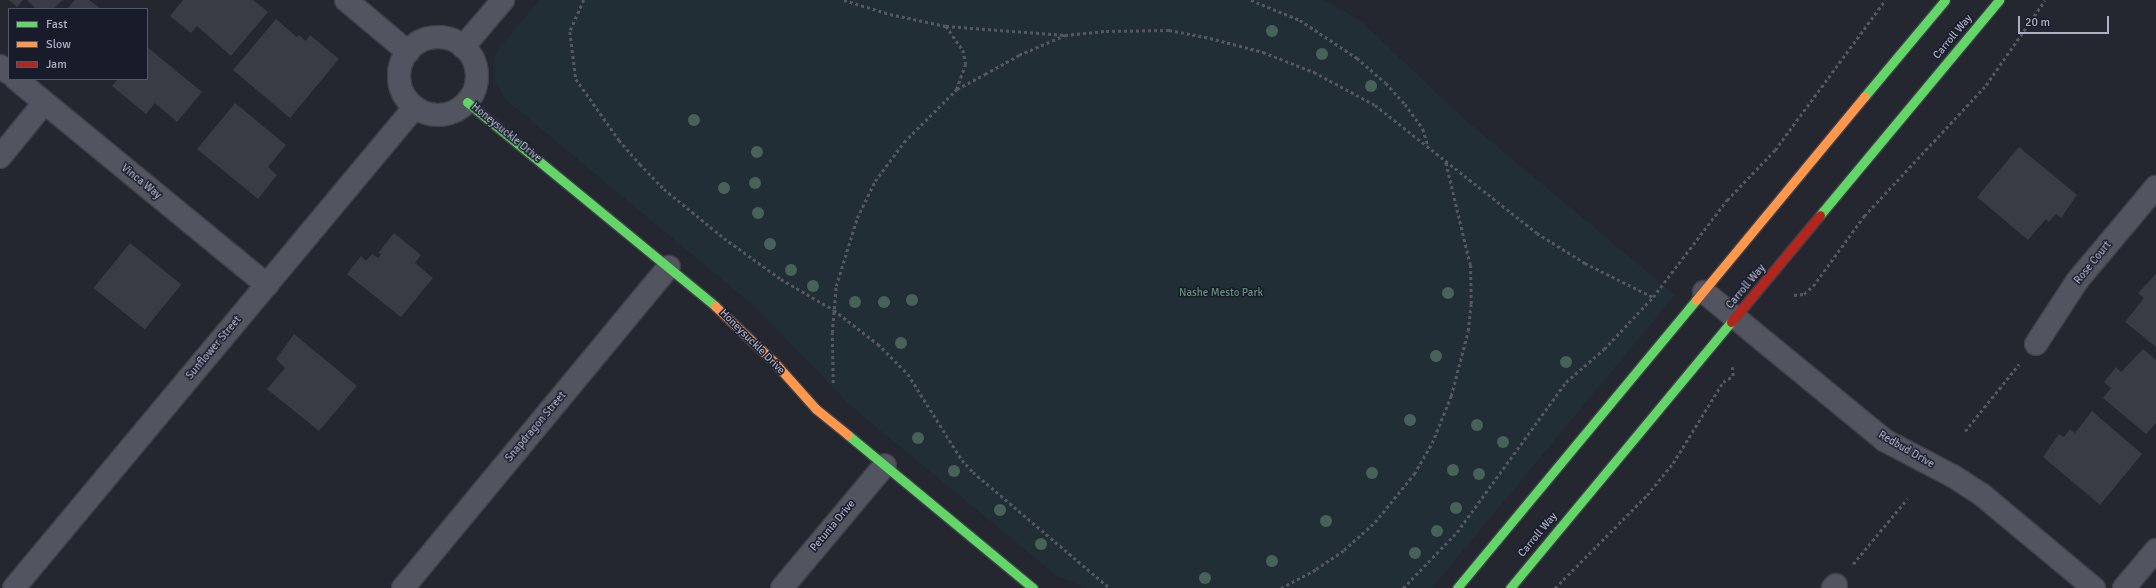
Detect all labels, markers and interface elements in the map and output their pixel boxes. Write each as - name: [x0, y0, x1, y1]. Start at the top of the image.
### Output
- legend: [8, 8, 148, 80]
- scale bar: [2020, 8, 2111, 34]
- street label: Carroll Way: [1931, 12, 1975, 62]
- text: 20 m: [2025, 15, 2050, 30]
- text: Fast: [46, 17, 67, 32]
- text: Slow: [46, 37, 71, 52]
- text: Jam: [46, 57, 67, 72]
- street label: Honeysuckle Drive: [468, 101, 544, 165]
- street label: Vinca Way: [118, 162, 164, 202]
- street label: Rose Court: [2072, 239, 2114, 287]
- street label: Carroll Way: [1724, 262, 1768, 312]
- park label: Nashe Mesto Park: [1179, 286, 1263, 300]
- street label: Honeysuckle Drive: [717, 307, 787, 377]
- street label: Sunflower Street: [184, 314, 244, 382]
- street label: Snapdragon Street: [503, 389, 569, 465]
- street label: Redbud Drive: [1876, 429, 1936, 471]
- street label: Petunia Drive: [808, 498, 858, 554]
- street label: Carroll Way: [1516, 510, 1560, 560]

